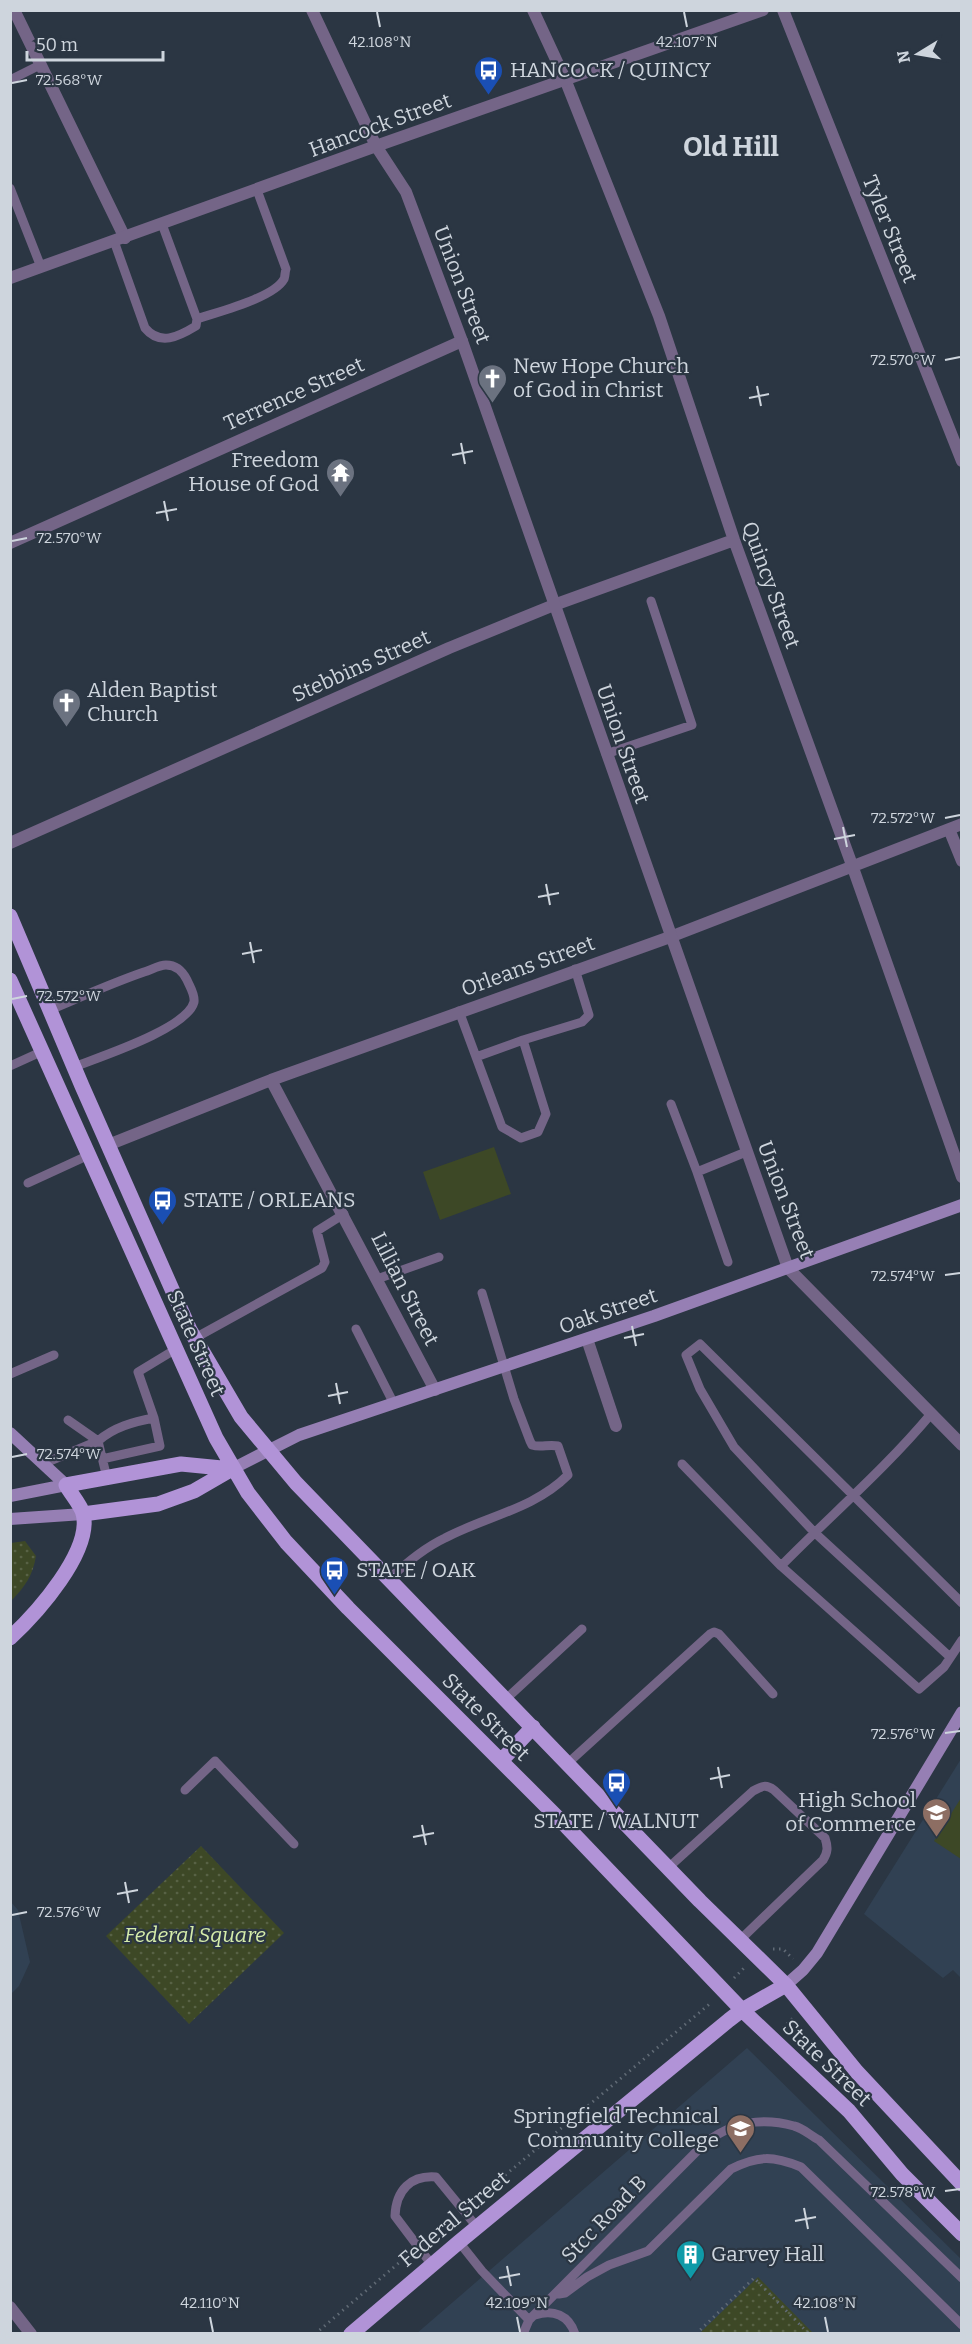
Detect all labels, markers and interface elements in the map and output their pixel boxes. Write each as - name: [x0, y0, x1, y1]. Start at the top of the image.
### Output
- scale bar: [27, 24, 164, 62]
- north arrow: [888, 24, 948, 84]
- text: 42.108°N: [349, 33, 412, 51]
- text: 42.107°N: [656, 33, 718, 51]
- text: 50 m: [36, 34, 78, 56]
- text: N: [893, 49, 914, 65]
- bus stop icon: HANCOCK / QUINCY: [473, 54, 505, 96]
- place label: HANCOCK / QUINCY: [510, 57, 712, 83]
- text: 72.568°W: [36, 71, 103, 89]
- street label: Hancock Street: [305, 87, 455, 163]
- district label: Old Hill: [683, 131, 779, 163]
- street label: Tyler Street: [857, 172, 923, 287]
- street label: Union Street: [428, 222, 497, 348]
- street label: Terrence Street: [220, 351, 368, 437]
- text: 72.570°W: [870, 351, 936, 369]
- place label: New Hope Church of God in Christ: [513, 353, 689, 403]
- church icon: New Hope Church of God in Christ: [476, 362, 508, 404]
- place label: Freedom House of God: [188, 447, 319, 497]
- temple icon: Freedom House of God: [324, 456, 356, 498]
- street label: Quincy Street: [736, 518, 806, 652]
- text: 72.570°W: [36, 529, 102, 547]
- street label: Stebbins Street: [288, 624, 434, 708]
- place label: Alden Baptist Church: [87, 677, 218, 727]
- street label: Union Street: [591, 681, 656, 807]
- church icon: Alden Baptist Church: [50, 686, 82, 728]
- text: 72.572°W: [871, 809, 936, 827]
- street label: Orleans Street: [458, 930, 599, 1002]
- text: 72.572°W: [37, 987, 102, 1005]
- street label: Union Street: [752, 1137, 821, 1263]
- bus stop icon: STATE / ORLEANS: [146, 1184, 178, 1226]
- place label: STATE / ORLEANS: [183, 1187, 356, 1213]
- street label: Lillian Street: [365, 1228, 445, 1350]
- text: 72.574°W: [871, 1267, 936, 1285]
- street label: Oak Street: [556, 1282, 661, 1340]
- street label: State Street: [161, 1286, 231, 1400]
- text: 72.574°W: [37, 1445, 102, 1463]
- bus stop icon: STATE / OAK: [319, 1554, 351, 1596]
- place label: STATE / OAK: [356, 1557, 476, 1583]
- street label: State Street: [437, 1668, 536, 1767]
- text: 72.576°W: [871, 1725, 936, 1743]
- bus stop icon: STATE / WALNUT: [600, 1766, 632, 1808]
- place label: High School of Commerce: [785, 1787, 916, 1837]
- school or university icon: High School of Commerce: [921, 1796, 953, 1838]
- place label: STATE / WALNUT: [533, 1808, 699, 1834]
- text: 72.576°W: [37, 1903, 102, 1921]
- park label: Federal Square: [124, 1922, 266, 1948]
- street label: State Street: [777, 2014, 877, 2112]
- place label: Springfield Technical Community College: [513, 2103, 719, 2153]
- school or university icon: Springfield Technical Community College: [724, 2112, 756, 2154]
- street label: Federal Street: [394, 2165, 515, 2273]
- street label: Stcc Road B: [556, 2170, 652, 2268]
- text: 72.578°W: [871, 2183, 936, 2201]
- building icon: Garvey Hall: [674, 2238, 706, 2280]
- place label: Garvey Hall: [711, 2241, 824, 2267]
- text: 42.110°N: [180, 2294, 240, 2312]
- text: 42.109°N: [486, 2294, 548, 2312]
- text: 42.108°N: [794, 2294, 857, 2312]

